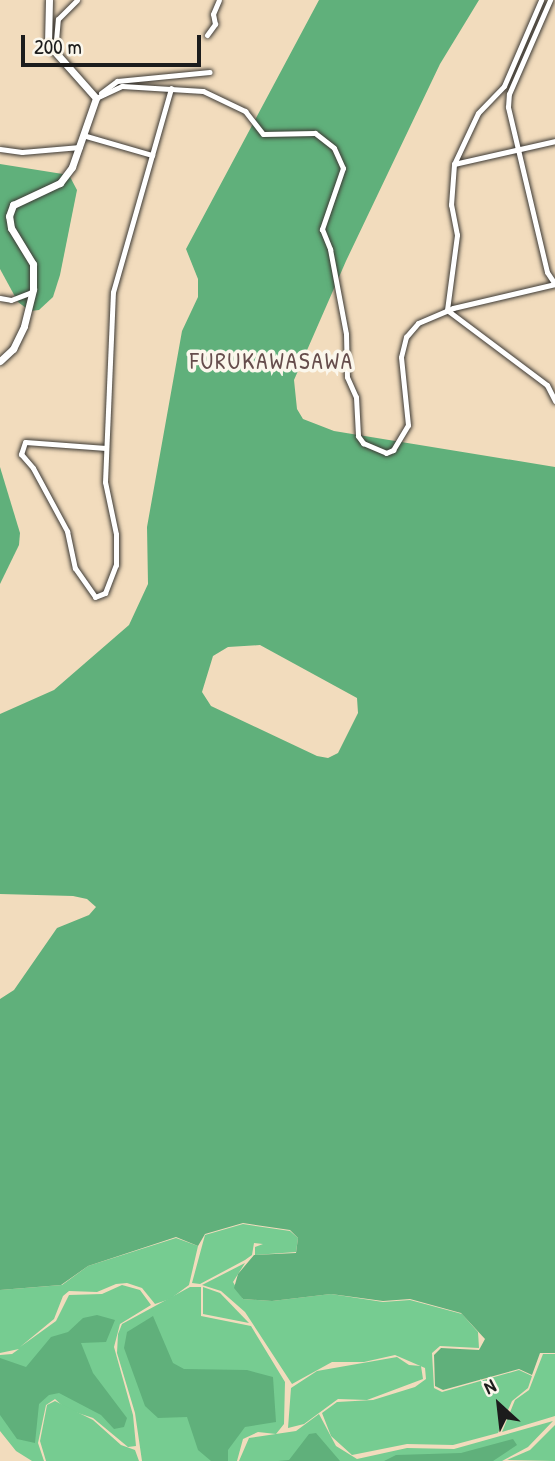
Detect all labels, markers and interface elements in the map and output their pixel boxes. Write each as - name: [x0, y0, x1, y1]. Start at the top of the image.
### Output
- scale bar: [24, 21, 205, 65]
- text: 200 m: [34, 32, 82, 61]
- district label: FURUKAWASAWA: [191, 347, 353, 375]
- north arrow: [464, 1370, 534, 1440]
- text: N: [479, 1372, 500, 1400]

